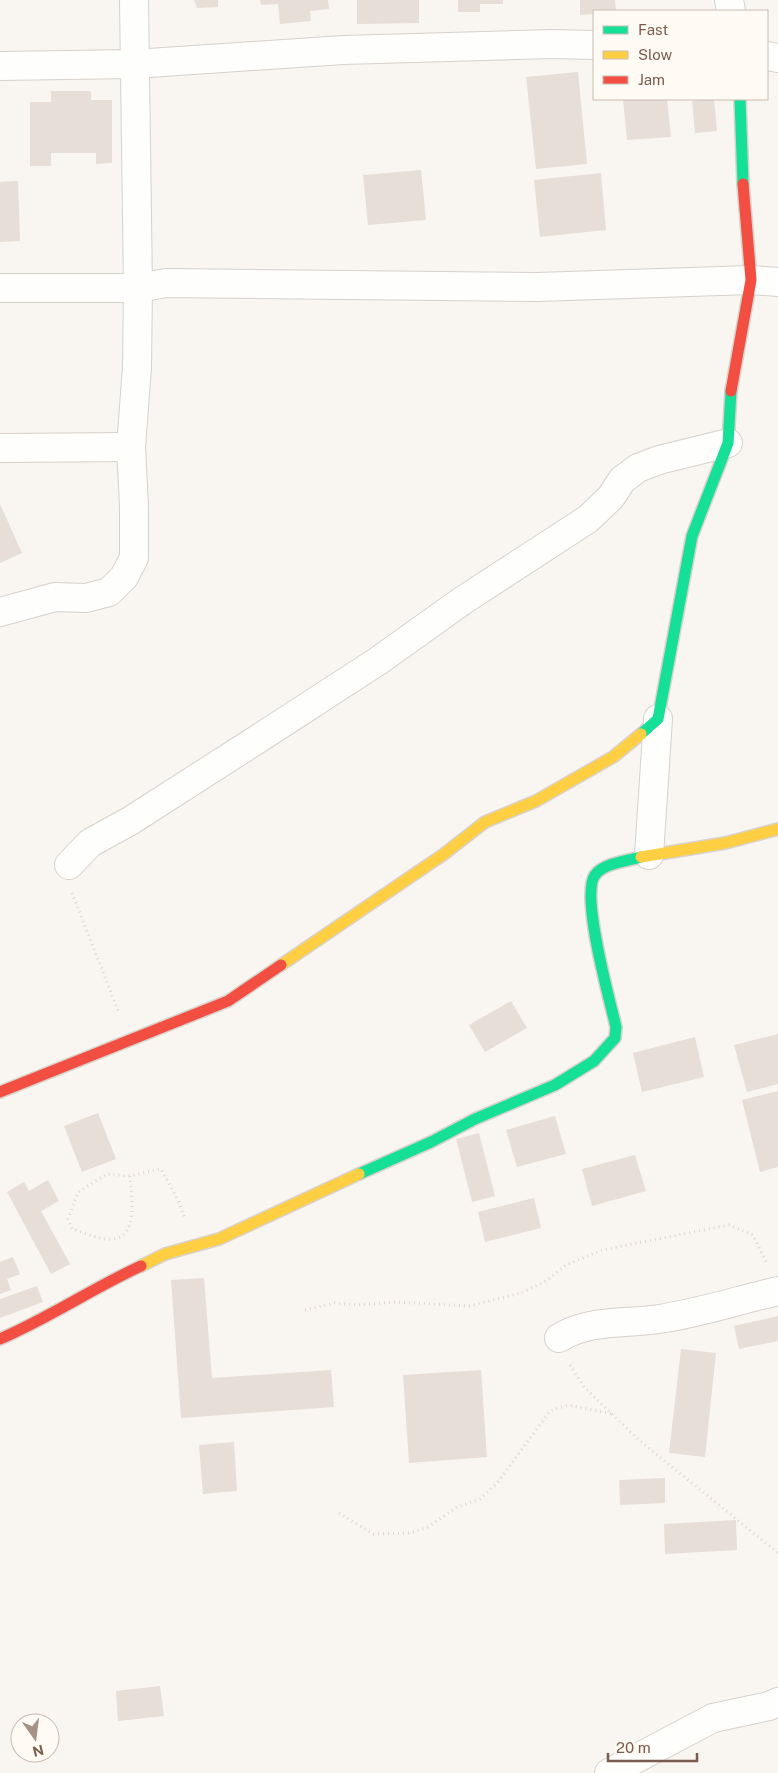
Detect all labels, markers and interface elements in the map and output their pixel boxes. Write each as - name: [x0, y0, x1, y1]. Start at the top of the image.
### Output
- legend: [593, 10, 768, 100]
- text: Fast: [638, 21, 668, 38]
- text: Slow: [638, 46, 673, 63]
- text: Jam: [638, 71, 665, 88]
- north arrow: [10, 1713, 60, 1763]
- scale bar: [608, 1730, 697, 1762]
- text: 20 m: [616, 1739, 651, 1756]
- text: N: [31, 1742, 45, 1760]

